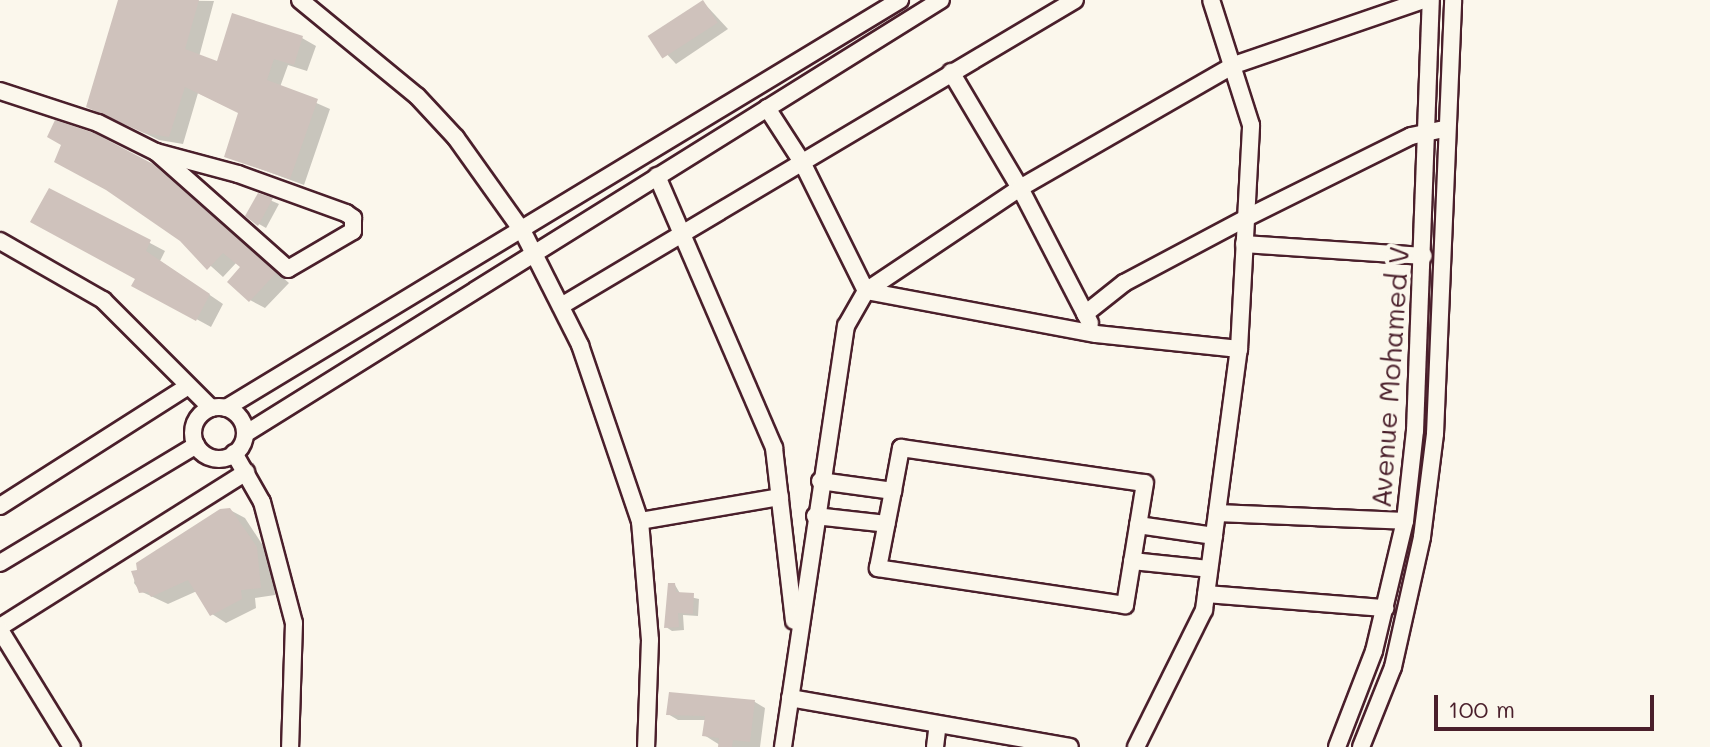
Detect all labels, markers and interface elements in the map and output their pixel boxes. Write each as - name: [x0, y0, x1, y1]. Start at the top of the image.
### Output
- street label: Avenue Mohamed V: [1363, 245, 1415, 509]
- scale bar: [1438, 679, 1658, 729]
- text: 100 m: [1448, 693, 1515, 724]

